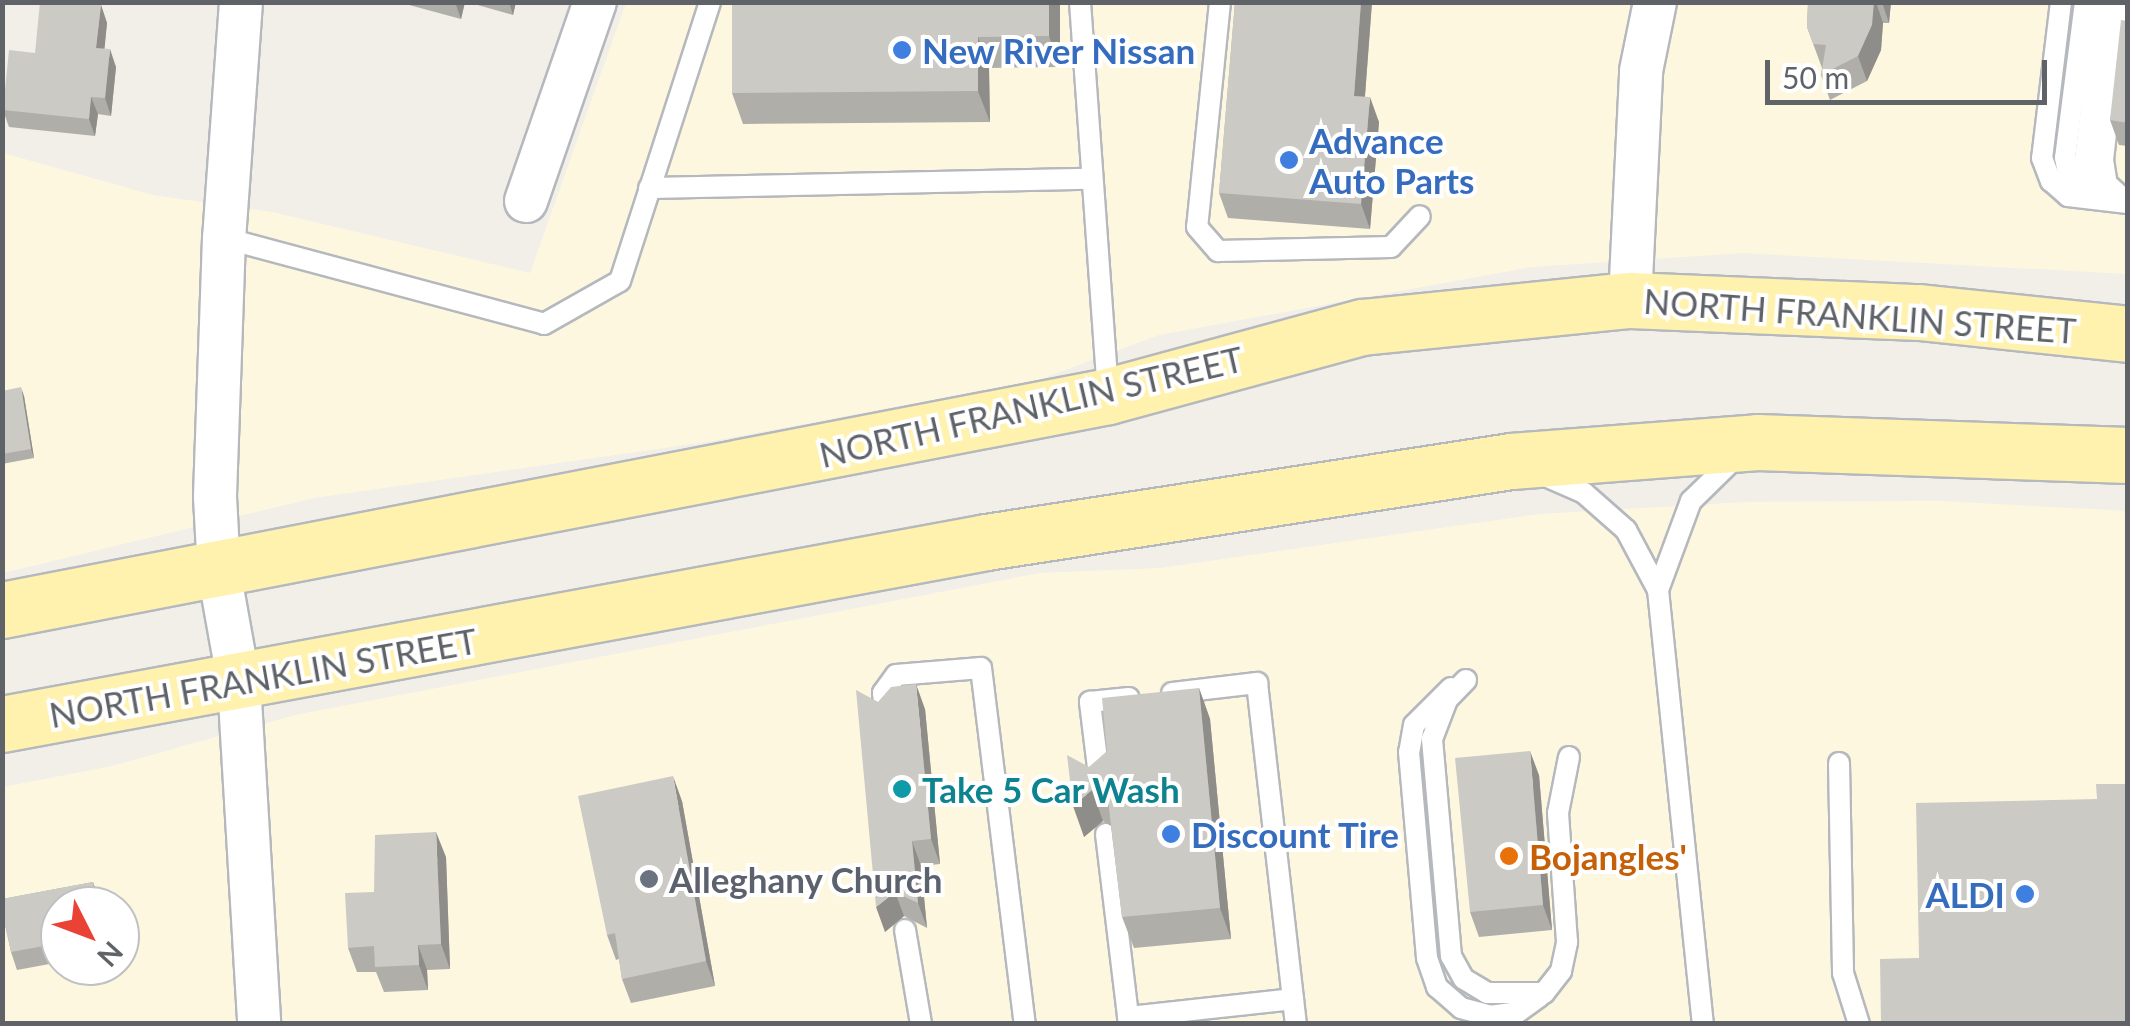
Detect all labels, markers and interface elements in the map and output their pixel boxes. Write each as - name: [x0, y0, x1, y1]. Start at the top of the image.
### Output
- place label: New River Nissan: [922, 29, 1197, 71]
- marker: New River Nissan: [891, 39, 913, 61]
- scale bar: [1770, 40, 2052, 102]
- text: 50 m: [1782, 59, 1849, 95]
- place label: Advance Auto Parts: [1309, 119, 1474, 201]
- marker: Advance Auto Parts: [1278, 149, 1300, 171]
- street label: NORTH FRANKLIN STREET: [1642, 279, 2078, 351]
- street label: NORTH FRANKLIN STREET: [815, 337, 1247, 475]
- street label: NORTH FRANKLIN STREET: [46, 619, 480, 735]
- place label: Take 5 Car Wash: [922, 768, 1181, 810]
- marker: Take 5 Car Wash: [891, 778, 913, 800]
- place label: Discount Tire: [1191, 813, 1400, 855]
- marker: Discount Tire: [1160, 823, 1182, 845]
- place label: Bojangles': [1529, 835, 1687, 877]
- marker: Bojangles': [1498, 845, 1520, 867]
- place label: Alleghany Church: [669, 858, 943, 900]
- marker: Alleghany Church: [638, 868, 660, 890]
- place label: ALDI: [1926, 873, 2005, 915]
- marker: ALDI: [2014, 883, 2036, 905]
- north arrow: [40, 886, 140, 986]
- text: N: [91, 935, 131, 974]

